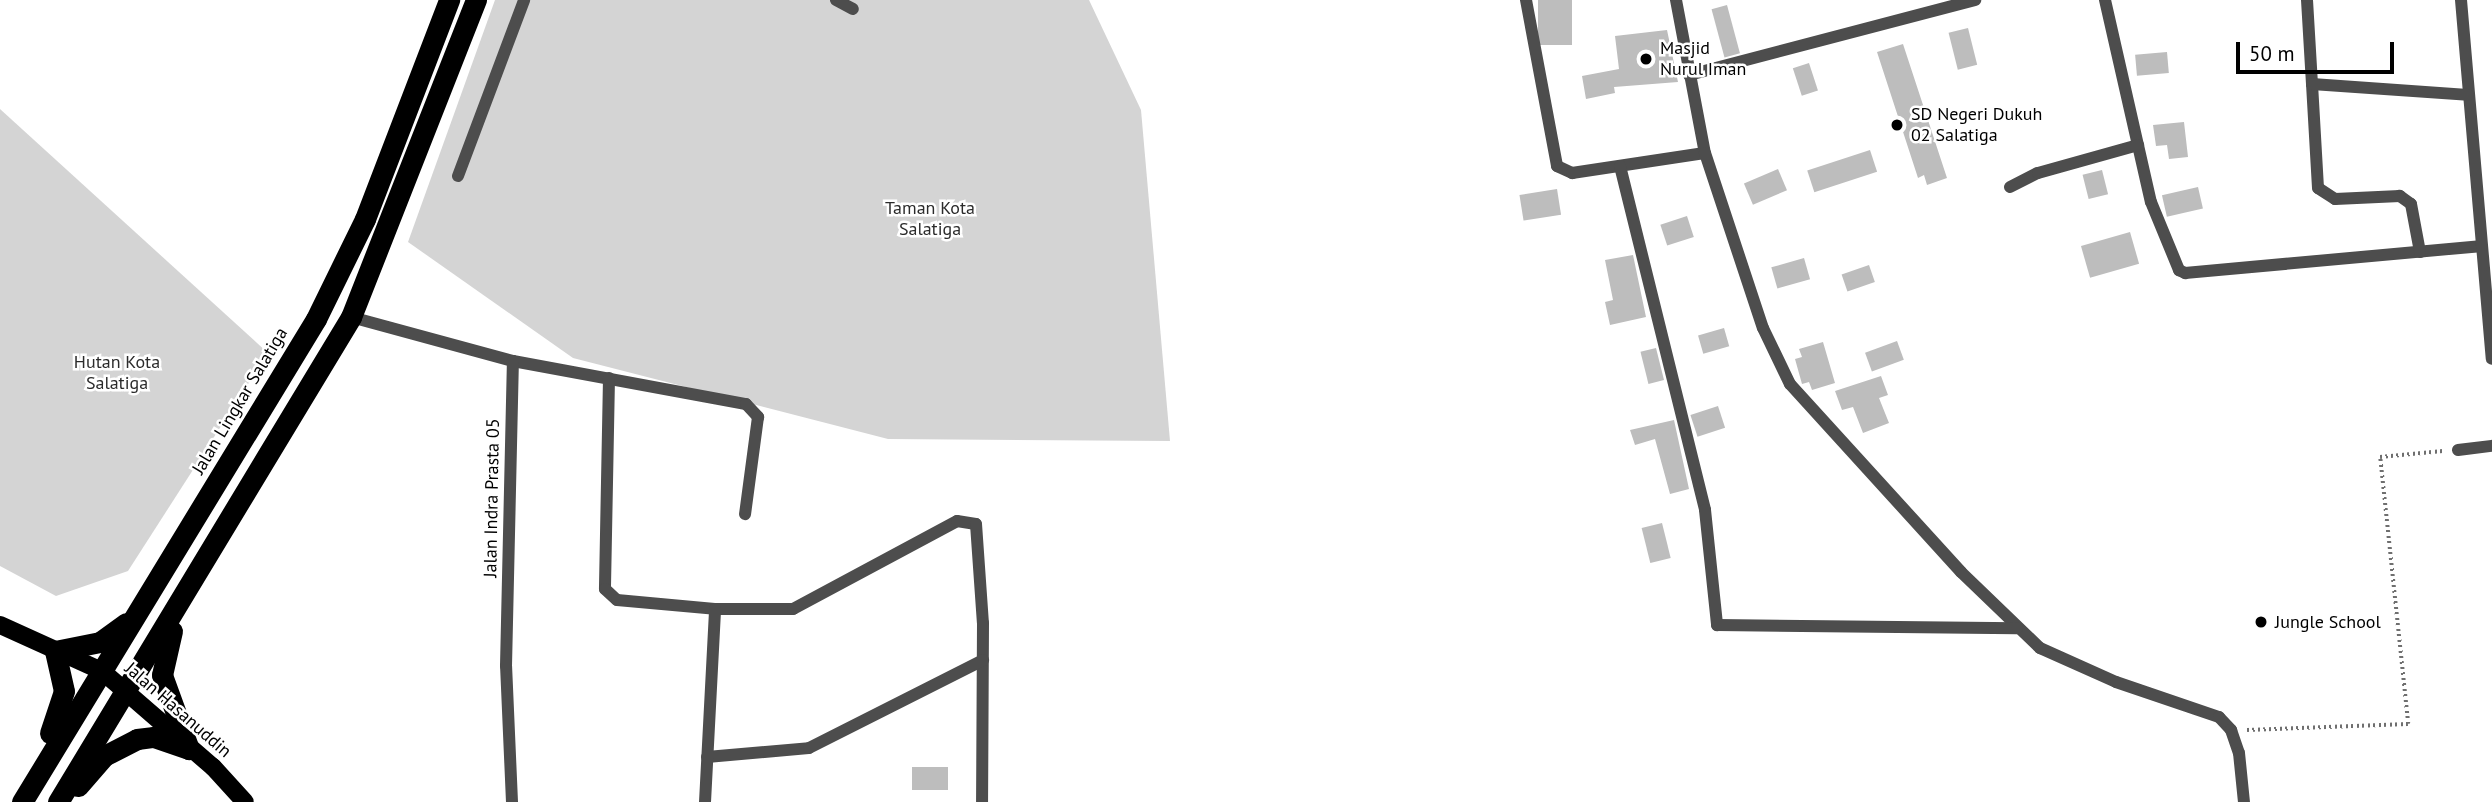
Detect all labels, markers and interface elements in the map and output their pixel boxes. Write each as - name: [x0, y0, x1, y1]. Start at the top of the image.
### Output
- scale bar: [2240, 28, 2398, 72]
- place label: Masjid Nurul Iman: [1660, 38, 1746, 80]
- text: 50 m: [2249, 40, 2295, 67]
- marker: Masjid Nurul Iman: [1638, 51, 1654, 67]
- place label: SD Negeri Dukuh 02 Salatiga: [1911, 104, 2042, 146]
- marker: SD Negeri Dukuh 02 Salatiga: [1889, 117, 1905, 133]
- park label: Taman Kota Salatiga: [885, 198, 975, 241]
- street label: Jalan Lingkar Salatiga: [188, 324, 292, 478]
- park label: Hutan Kota Salatiga: [74, 352, 160, 394]
- street label: Jalan Indra Prasta 05: [480, 418, 504, 578]
- place label: Jungle School: [2275, 611, 2381, 633]
- marker: Jungle School: [2253, 614, 2269, 630]
- street label: Jalan Hasanuddin: [120, 658, 236, 762]

